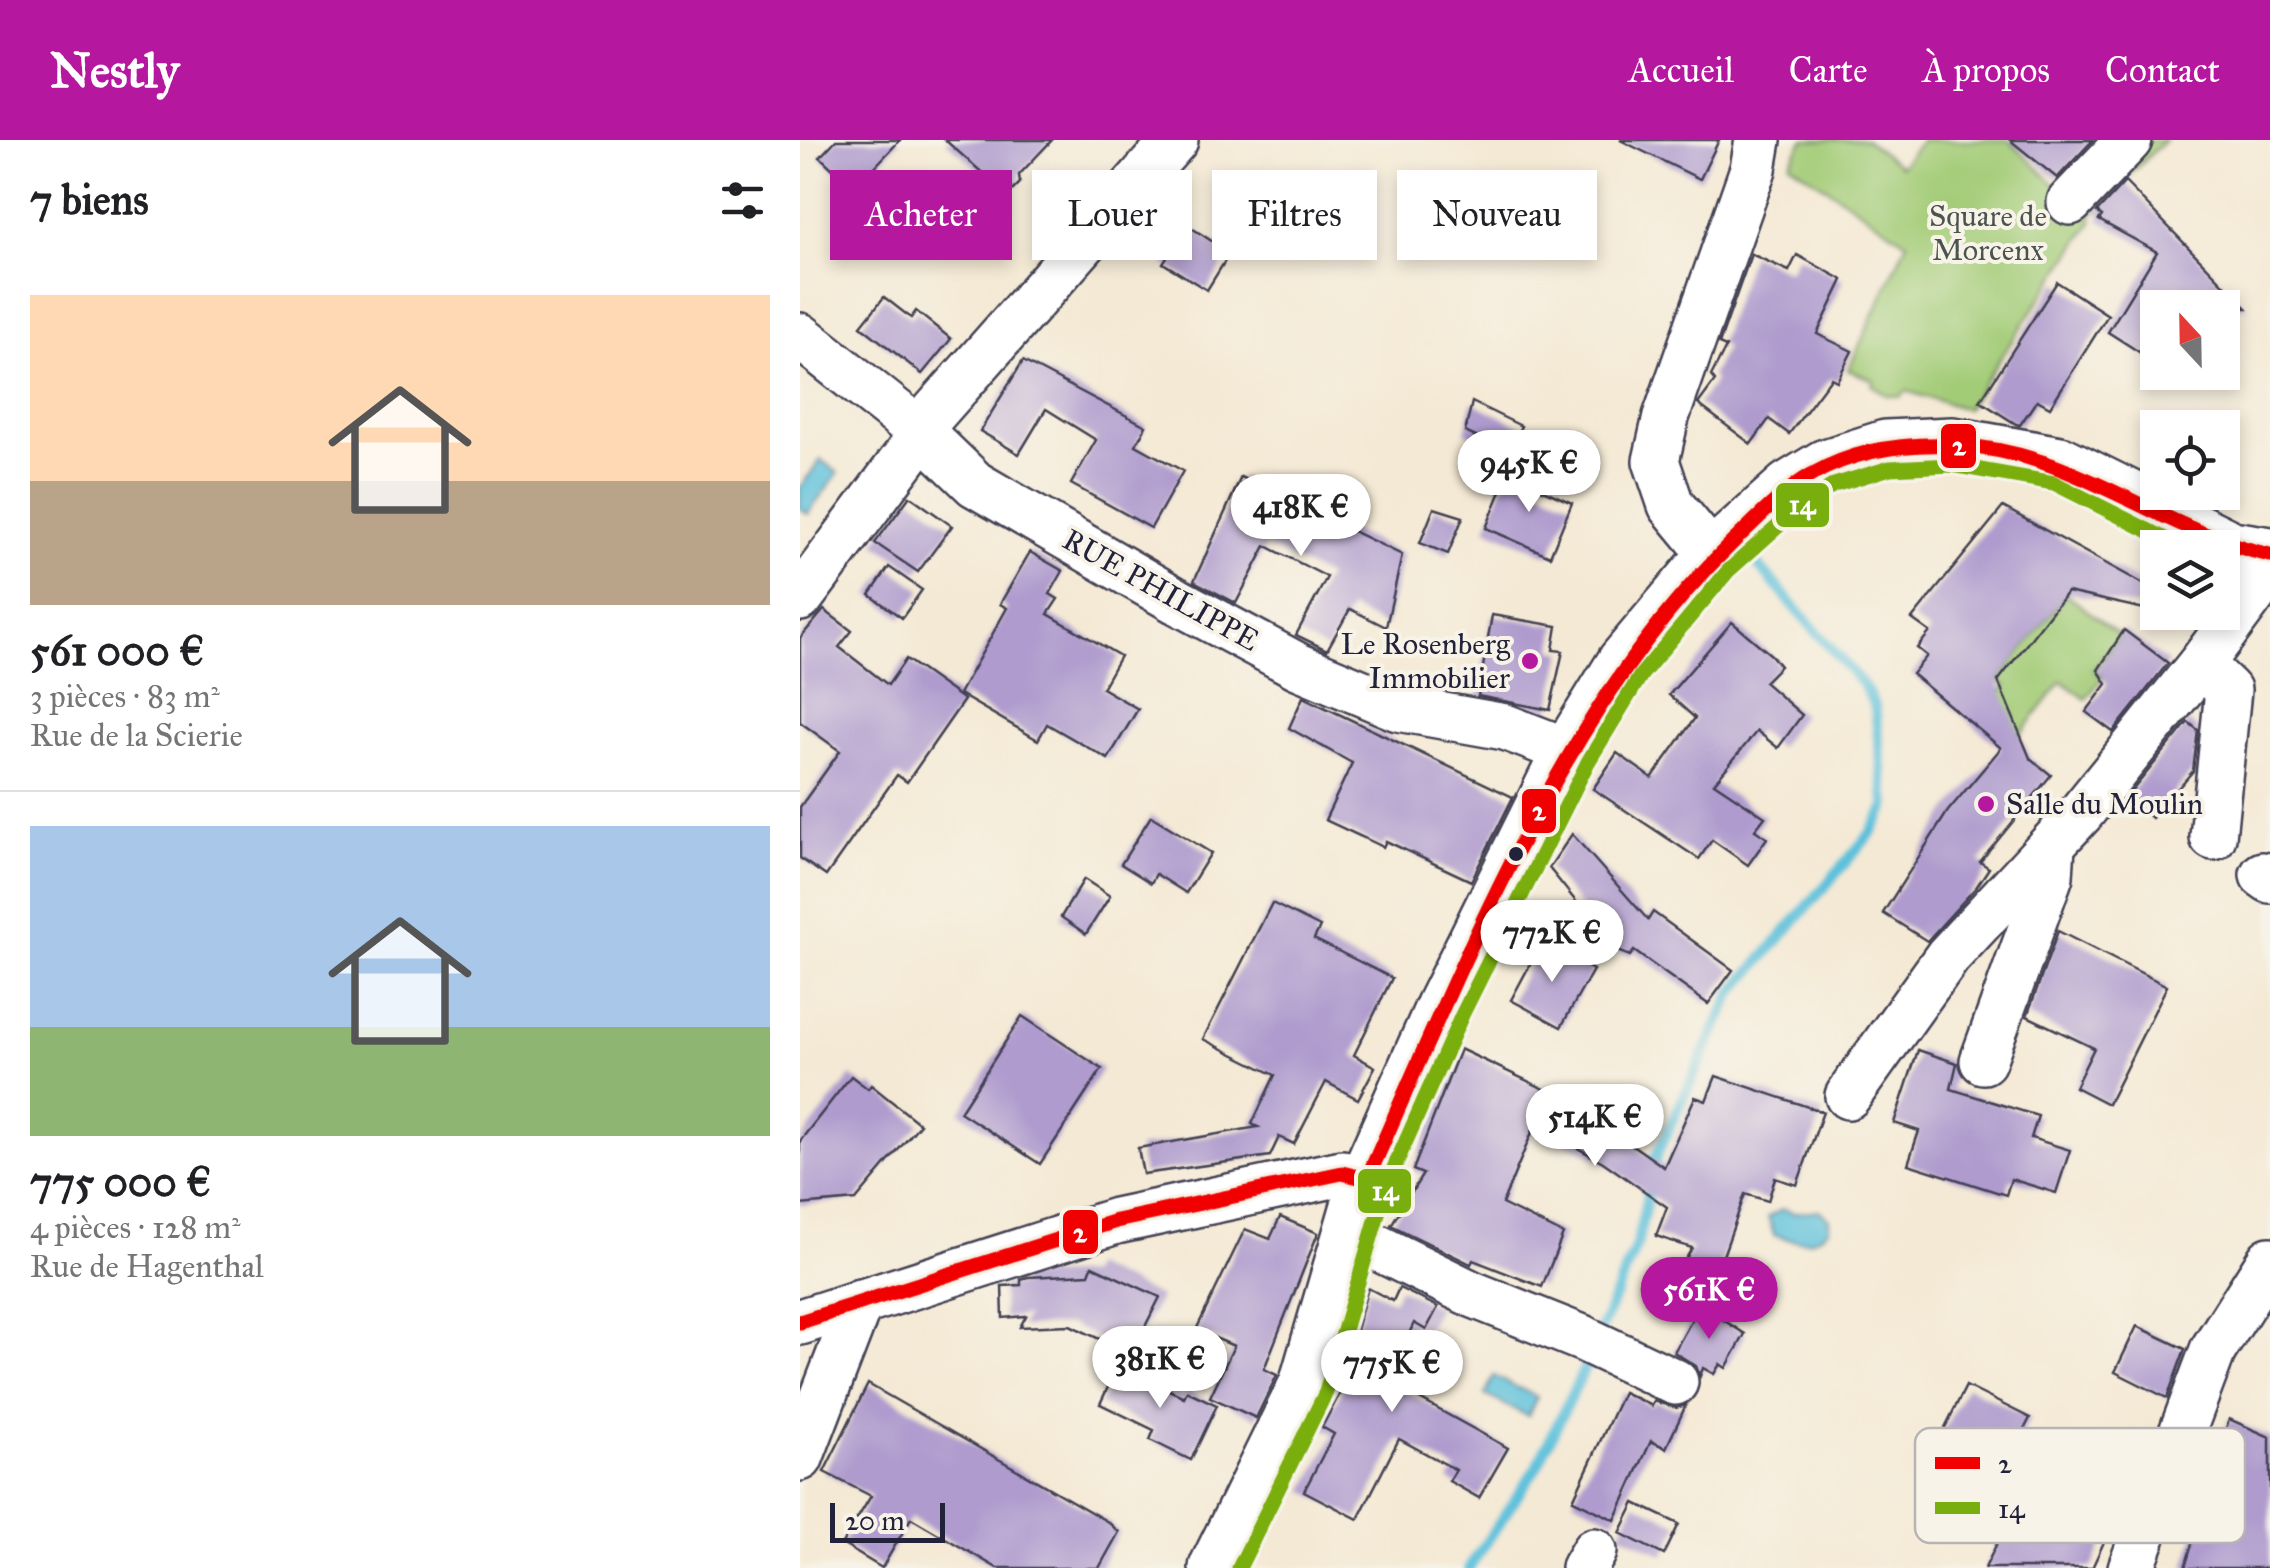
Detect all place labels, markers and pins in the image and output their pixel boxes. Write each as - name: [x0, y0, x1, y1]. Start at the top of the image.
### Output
- pin: 945K €: [1448, 430, 1610, 515]
- pin: 418K €: [1220, 474, 1382, 559]
- place label: Le Rosenberg Immobilier: [1341, 626, 1511, 696]
- marker: Le Rosenberg Immobilier: [1519, 650, 1541, 672]
- place label: Salle du Moulin: [2006, 786, 2203, 822]
- marker: Salle du Moulin: [1975, 793, 1997, 815]
- unlabelled marker: [1506, 844, 1526, 864]
- pin: 772K €: [1471, 900, 1633, 985]
- pin: 514K €: [1514, 1084, 1676, 1169]
- pin: 561K €: [1628, 1257, 1790, 1342]
- pin: 381K €: [1079, 1326, 1241, 1411]
- pin: 775K €: [1311, 1330, 1473, 1415]

